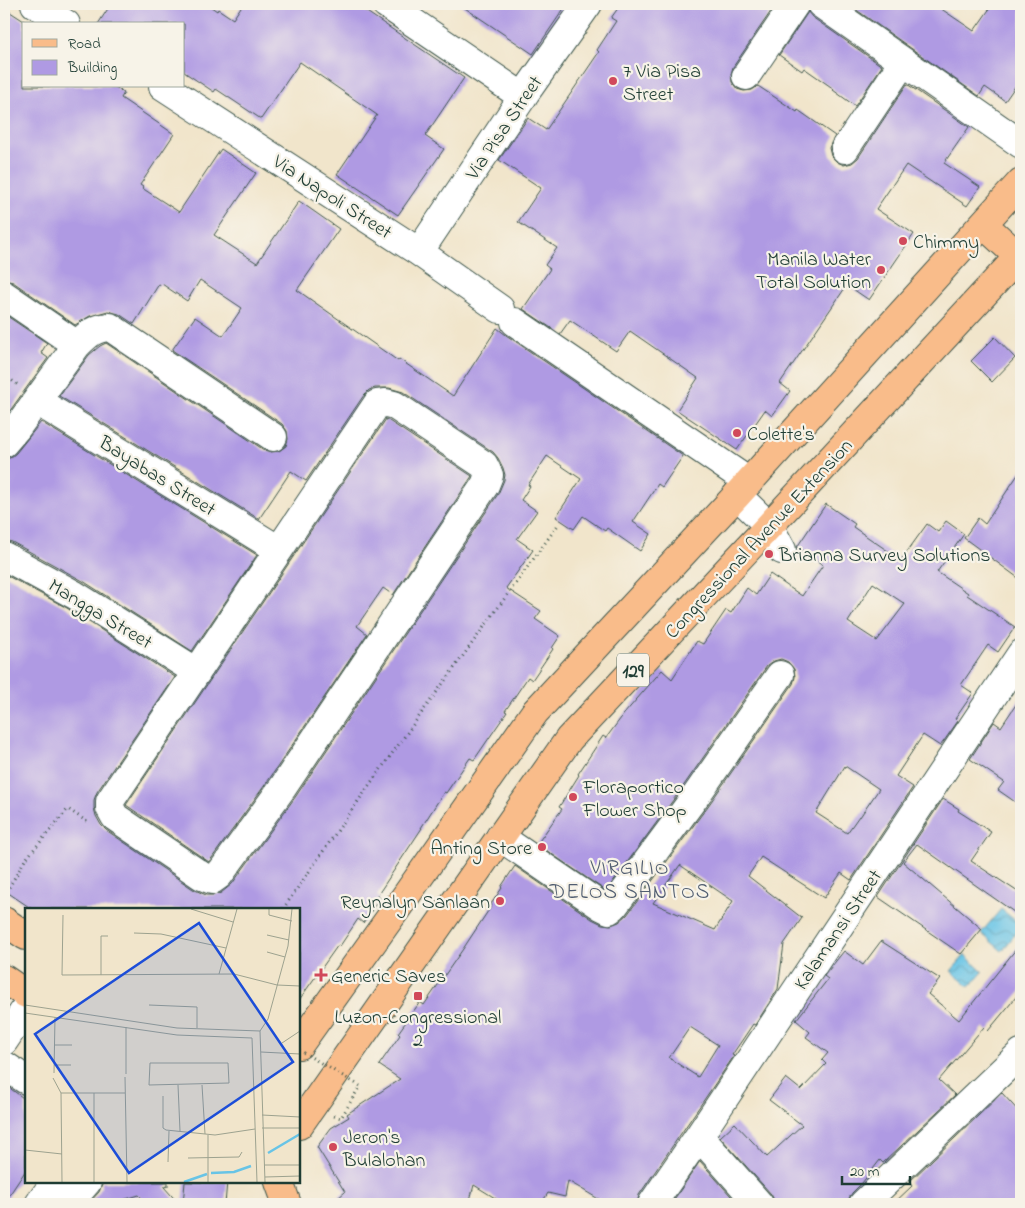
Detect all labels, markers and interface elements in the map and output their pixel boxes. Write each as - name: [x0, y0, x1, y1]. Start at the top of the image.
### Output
- legend: [22, 22, 185, 88]
- text: Road: [68, 33, 101, 55]
- text: Building: [67, 57, 117, 80]
- place label: 7 Via Pisa Street: [623, 58, 701, 110]
- street label: Via Pisa Street: [459, 70, 551, 187]
- marker: 7 Via Pisa Street: [607, 75, 619, 87]
- street label: Via Napoli Street: [265, 148, 397, 248]
- place label: Chimmy: [913, 229, 979, 258]
- marker: Chimmy: [897, 235, 909, 247]
- place label: Manila Water Total Solution: [756, 246, 872, 298]
- marker: Manila Water Total Solution: [875, 264, 887, 276]
- place label: Colette's: [747, 421, 815, 450]
- marker: Colette's: [731, 427, 743, 439]
- street label: Bayabas Street: [92, 429, 221, 525]
- street label: Congressional Avenue Extension: [659, 433, 861, 647]
- place label: Brianna Survey Solutions: [778, 542, 991, 571]
- marker: Brianna Survey Solutions: [763, 548, 775, 560]
- street label: Mangga Street: [42, 573, 158, 659]
- road number: 129: [617, 654, 649, 686]
- place label: Floraportico Flower Shop: [582, 774, 687, 826]
- marker: Floraportico Flower Shop: [567, 791, 579, 803]
- place label: Anting Store: [431, 835, 532, 865]
- marker: Anting Store: [536, 841, 548, 853]
- district label: VIRGILIO DELOS SANTOS: [549, 854, 710, 908]
- street label: Kalamansi Street: [788, 864, 890, 997]
- place label: Reynalyn Sanlaan: [341, 889, 490, 918]
- marker: Reynalyn Sanlaan: [494, 895, 506, 907]
- inset map: [25, 908, 300, 1183]
- place label: Generic Saves: [331, 963, 446, 992]
- marker: Generic Saves: [315, 969, 327, 981]
- marker: Luzon–Congressional 2: [412, 990, 424, 1002]
- place label: Luzon–Congressional 2: [335, 1004, 501, 1056]
- place label: Jeron's Bulalohan: [342, 1124, 425, 1176]
- marker: Jeron's Bulalohan: [327, 1141, 339, 1153]
- scale bar: [842, 1153, 910, 1185]
- text: 20 m: [850, 1161, 880, 1183]

